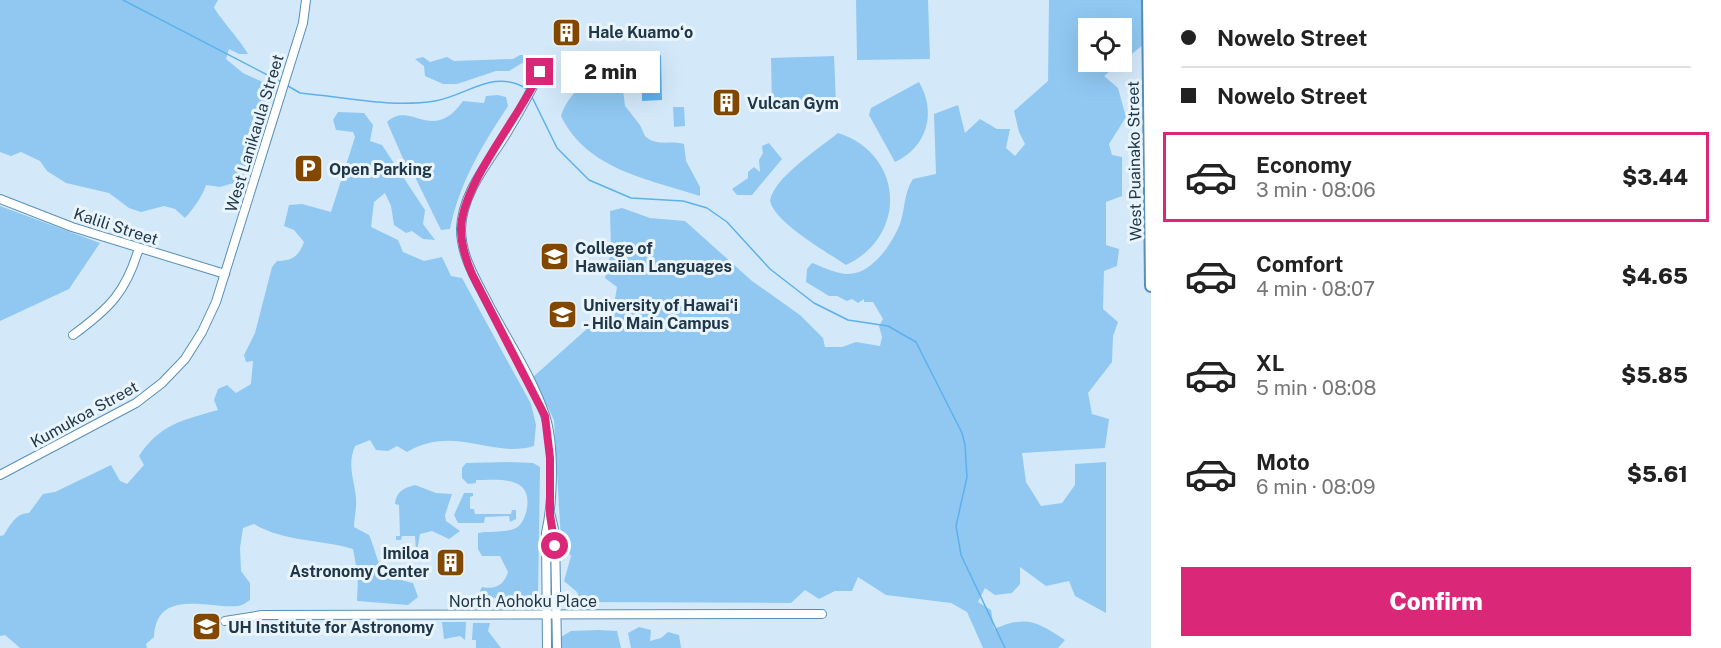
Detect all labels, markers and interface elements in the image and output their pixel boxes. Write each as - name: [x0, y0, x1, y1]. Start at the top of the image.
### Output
- building icon: Hale Kuamoʻo: [551, 16, 583, 48]
- map controls: [1078, 18, 1132, 72]
- button: locate: [1078, 18, 1132, 72]
- place label: Hale Kuamoʻo: [588, 23, 693, 42]
- text: Nowelo Street: [1217, 25, 1367, 51]
- callout: 2 min: [561, 51, 660, 93]
- street label: West Lanikaula Street: [221, 52, 288, 214]
- route end: [526, 58, 553, 85]
- text: 2 min: [584, 60, 637, 84]
- street label: West Puainako Street: [1124, 81, 1145, 241]
- text: Nowelo Street: [1217, 83, 1367, 109]
- building icon: Vulcan Gym: [710, 87, 742, 119]
- place label: Vulcan Gym: [747, 94, 839, 113]
- icon: car: [1184, 150, 1238, 204]
- text: Economy: [1256, 152, 1352, 178]
- parking icon: Open Parking: [292, 153, 324, 185]
- place label: Open Parking: [329, 160, 432, 179]
- text: $3.44: [1622, 164, 1688, 190]
- text: 3 min · 08:06: [1256, 178, 1376, 202]
- street label: Kalili Street: [71, 204, 161, 249]
- place label: College of Hawaiian Languages: [575, 239, 732, 276]
- school or university icon: College of Hawaiian Languages: [538, 241, 570, 273]
- icon: car: [1184, 249, 1238, 303]
- text: Comfort: [1256, 251, 1343, 277]
- text: $4.65: [1622, 263, 1688, 289]
- text: 4 min · 08:07: [1256, 277, 1375, 301]
- place label: University of Hawaiʻi - Hilo Main Campus: [583, 296, 738, 333]
- school or university icon: University of Hawaiʻi - Hilo Main Campus: [546, 298, 578, 330]
- icon: car: [1184, 348, 1238, 402]
- text: XL: [1256, 350, 1284, 376]
- text: $5.85: [1621, 362, 1688, 388]
- text: 5 min · 08:08: [1256, 376, 1376, 400]
- street label: Kumukoa Street: [27, 377, 141, 452]
- icon: car: [1184, 447, 1238, 501]
- text: Moto: [1256, 449, 1310, 475]
- text: $5.61: [1627, 461, 1688, 487]
- text: 6 min · 08:09: [1256, 475, 1376, 499]
- route start: [541, 532, 568, 559]
- place label: Imiloa Astronomy Center: [289, 544, 429, 581]
- building icon: Imiloa Astronomy Center: [434, 546, 466, 578]
- button: Confirm: [1181, 567, 1691, 636]
- street label: North Aohoku Place: [449, 592, 597, 611]
- school or university icon: UH Institute for Astronomy: [191, 611, 223, 643]
- place label: UH Institute for Astronomy: [228, 618, 434, 637]

